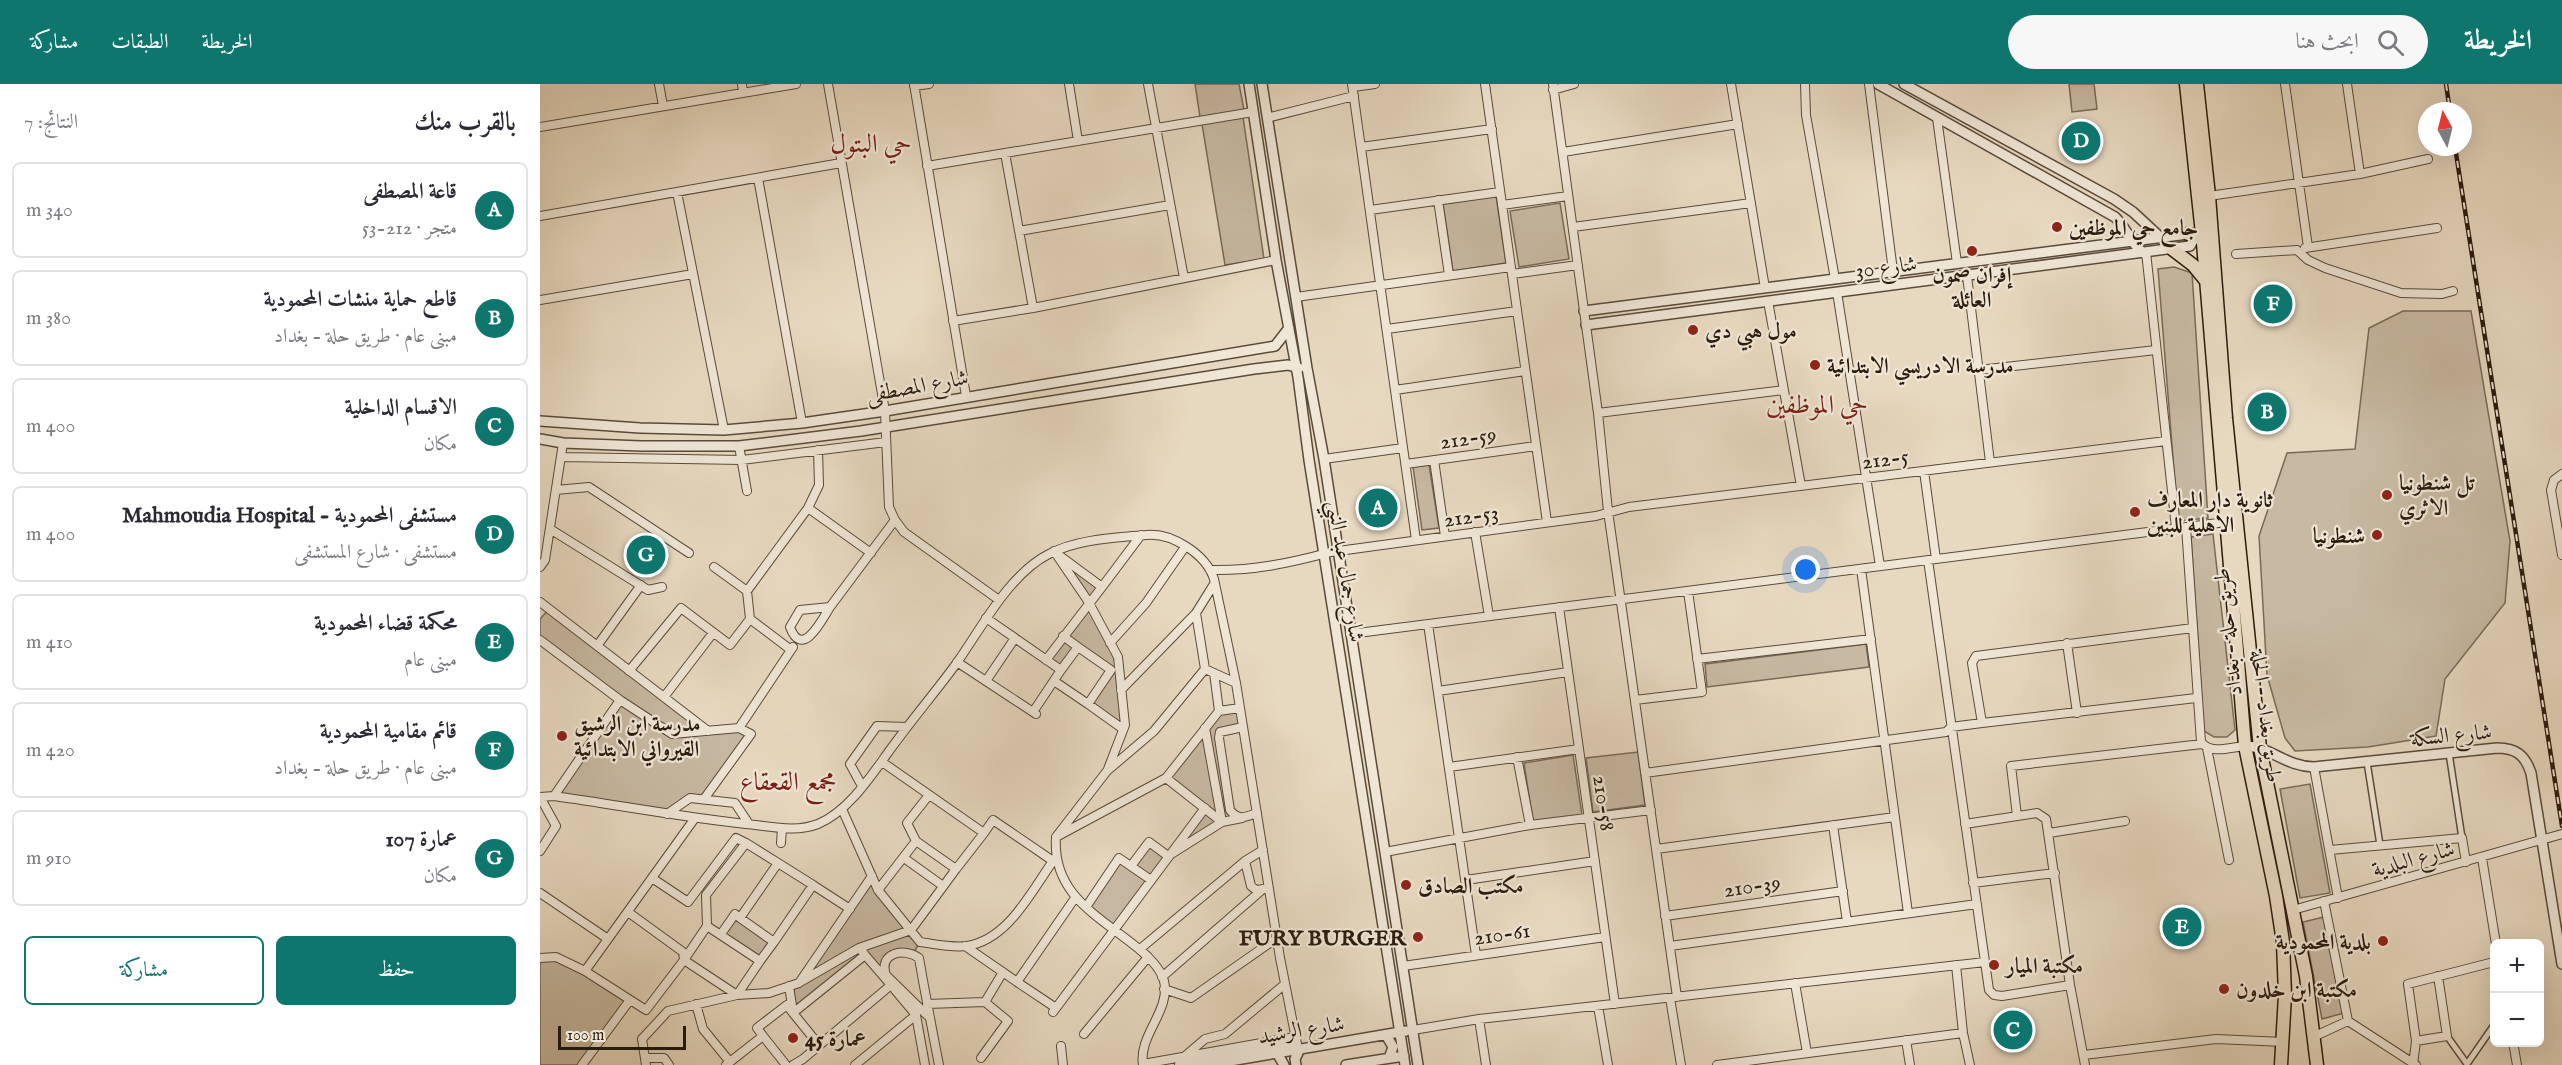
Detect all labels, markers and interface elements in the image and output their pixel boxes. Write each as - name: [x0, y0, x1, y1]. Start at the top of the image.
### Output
- search box: [2008, 15, 2428, 69]
- text: الخريطة: [2464, 24, 2532, 59]
- icon: search: [2374, 26, 2407, 59]
- text: ابحث هنا: [2295, 28, 2359, 56]
- text: مشاركة: [30, 29, 78, 56]
- text: الطبقات: [111, 29, 168, 56]
- text: الخريطة: [201, 29, 253, 56]
- north arrow: [2418, 102, 2472, 156]
- text: بالقرب منك: [414, 106, 516, 139]
- text: النتائج: 7: [24, 110, 78, 135]
- pin: D: [2062, 118, 2100, 164]
- district label: حي البتول: [830, 128, 912, 165]
- text: قاعة المصطفى: [363, 178, 457, 206]
- text: 340 m: [26, 198, 73, 223]
- text: A: [488, 198, 501, 223]
- place label: جامع حي الموظفين: [2069, 215, 2198, 248]
- text: متجر · 212-53: [362, 216, 457, 241]
- marker: جامع حي الموظفين: [2050, 220, 2064, 234]
- marker: إفران صمون العائلة: [1965, 244, 1979, 258]
- street label: شارع 30: [1854, 250, 1919, 289]
- place label: إفران صمون العائلة: [1932, 262, 2014, 315]
- pin: F: [2254, 282, 2292, 326]
- text: قاطع حماية منشات المحمودية: [263, 286, 457, 314]
- text: 380 m: [26, 306, 71, 331]
- text: B: [488, 306, 501, 331]
- place label: مول هبي دي: [1705, 318, 1797, 351]
- marker: مول هبي دي: [1686, 323, 1700, 337]
- text: مبنى عام · طريق حلة - بغداد: [274, 324, 457, 349]
- place label: مدرسة الادريسي الابتدائية: [1827, 353, 2014, 386]
- marker: مدرسة الادريسي الابتدائية: [1808, 358, 1822, 372]
- street label: شارع المصطفى: [864, 364, 971, 413]
- district label: حي الموظفين: [1766, 389, 1868, 426]
- pin: B: [2248, 390, 2286, 434]
- text: الاقسام الداخلية: [345, 394, 457, 422]
- text: 400 m: [26, 414, 75, 439]
- text: C: [487, 414, 502, 439]
- street label: 212-59: [1438, 421, 1498, 457]
- text: مكان: [423, 432, 457, 457]
- street label: 212-5: [1860, 443, 1910, 477]
- place label: تل شنطونيا الاثري: [2399, 470, 2475, 526]
- pin: A: [1358, 486, 1398, 530]
- place label: ثانوية دار المعارف الاهلية للبنين: [2147, 487, 2273, 540]
- marker: تل شنطونيا الاثري: [2380, 488, 2394, 502]
- street label: شارع جمال عبد النبي: [1315, 498, 1370, 645]
- street label: 212-53: [1442, 499, 1501, 535]
- text: مستشفى المحمودية - Mahmoudia Hospital: [122, 502, 457, 530]
- marker: ثانوية دار المعارف الاهلية للبنين: [2128, 505, 2142, 519]
- text: 400 m: [26, 522, 75, 547]
- text: D: [486, 522, 503, 547]
- place label: شنطونيا: [2313, 523, 2365, 551]
- marker: شنطونيا: [2370, 528, 2384, 542]
- pin: G: [626, 532, 666, 578]
- text: مستشفى · شارع المستشفى: [294, 540, 457, 565]
- your location: [1791, 555, 1820, 584]
- street label: طريق حلة - بغداد: [2208, 566, 2250, 697]
- text: محكمة قضاء المحمودية: [314, 610, 457, 638]
- text: 410 m: [26, 630, 73, 655]
- text: E: [488, 630, 501, 655]
- street label: طريق بغداد - الحلة: [2243, 647, 2287, 784]
- text: مبنى عام: [404, 648, 457, 673]
- place label: مدرسة ابن الرشيق القيرواني الابتدائية: [574, 711, 701, 767]
- text: قائم مقامية المحمودية: [320, 718, 457, 746]
- street label: شارع السكة: [2408, 718, 2493, 757]
- marker: مدرسة ابن الرشيق القيرواني الابتدائية: [555, 729, 569, 743]
- text: 420 m: [26, 738, 75, 763]
- text: F: [488, 738, 501, 763]
- text: مبنى عام · طريق حلة - بغداد: [274, 756, 457, 781]
- district label: مجمع القعقاع: [740, 766, 836, 805]
- street label: 210-58: [1585, 774, 1621, 833]
- text: عمارة 107: [386, 826, 457, 854]
- street label: شارع البلدية: [2369, 835, 2459, 887]
- text: 910 m: [26, 846, 72, 871]
- text: G: [487, 846, 502, 871]
- text: مكان: [423, 864, 457, 889]
- street label: 210-39: [1722, 869, 1783, 905]
- place label: مكتب الصادق: [1418, 873, 1524, 901]
- marker: مكتب الصادق: [1399, 878, 1413, 892]
- pin: E: [2162, 904, 2202, 950]
- street label: 210-61: [1472, 917, 1532, 953]
- place label: FURY BURGER: [1239, 925, 1407, 953]
- place label: بلدية المحمودية: [2276, 929, 2371, 957]
- marker: FURY BURGER: [1411, 930, 1425, 944]
- marker: بلدية المحمودية: [2376, 934, 2390, 948]
- button: مشاركة: [24, 936, 264, 1005]
- button: حفظ: [276, 936, 516, 1005]
- map controls: [2490, 939, 2544, 1047]
- button: +: [2490, 939, 2544, 993]
- place label: مكتبة الميار: [2003, 953, 2083, 981]
- marker: مكتبة الميار: [1987, 958, 2001, 972]
- place label: مكتبة ابن خلدون: [2236, 977, 2357, 1005]
- marker: مكتبة ابن خلدون: [2217, 982, 2231, 996]
- button: −: [2490, 993, 2544, 1047]
- pin: C: [1994, 1008, 2032, 1052]
- street label: شارع الرشيد: [1256, 1010, 1347, 1055]
- scale bar: [558, 1023, 686, 1050]
- text: 100 m: [567, 1026, 604, 1046]
- place label: عمارة 45: [805, 1026, 866, 1054]
- marker: عمارة 45: [786, 1031, 800, 1045]

